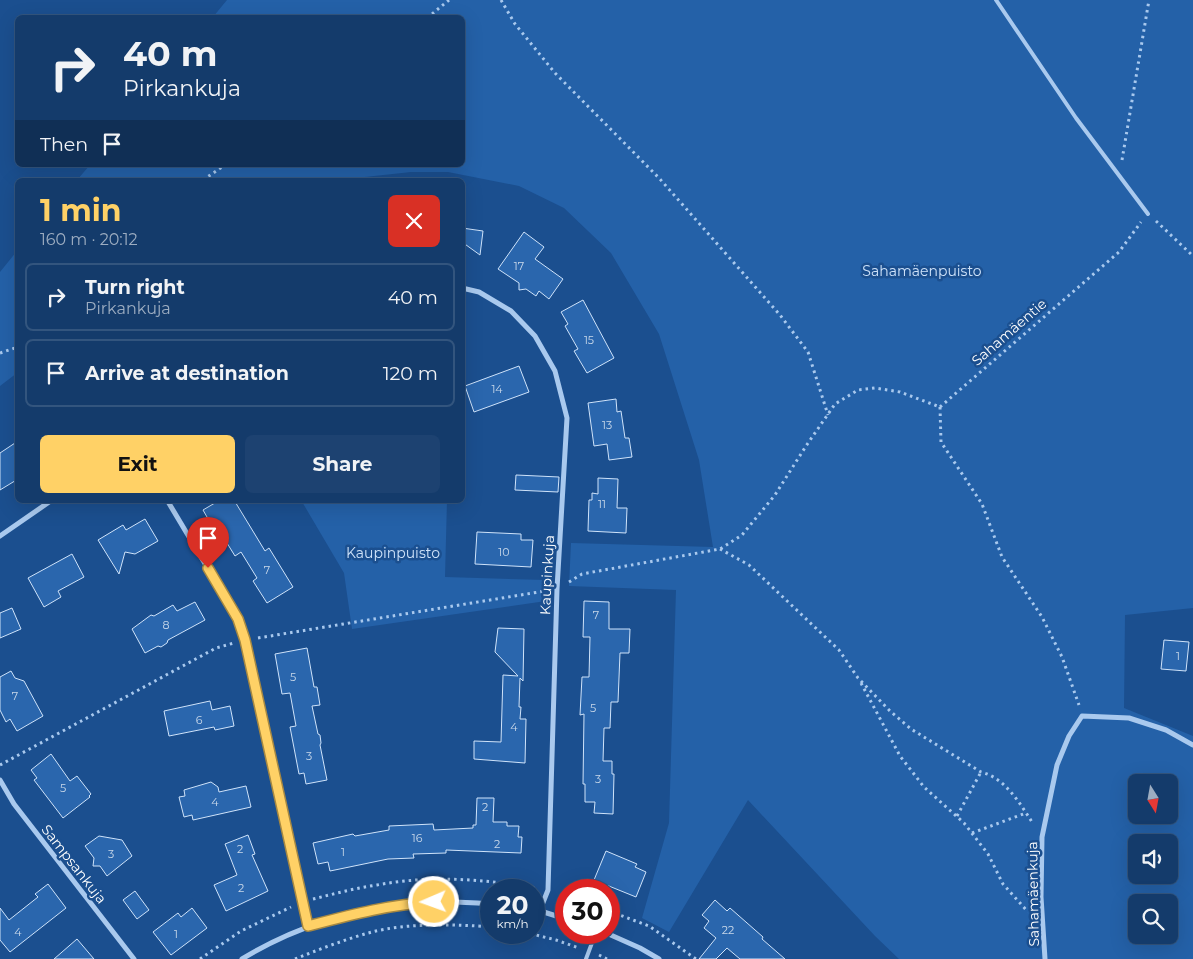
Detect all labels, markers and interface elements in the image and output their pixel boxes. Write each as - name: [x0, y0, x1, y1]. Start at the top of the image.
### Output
- text: 40 m: [123, 32, 218, 75]
- icon: right: [40, 35, 105, 100]
- text: Pirkankuja: [123, 75, 241, 102]
- icon: arrive: [98, 130, 126, 158]
- text: Then: [40, 133, 88, 156]
- text: 1 min: [40, 192, 121, 229]
- button: close: [388, 195, 440, 247]
- text: 160 m · 20:12: [40, 230, 138, 249]
- house number: 17: [514, 259, 524, 273]
- park label: Sahamäenpuisto: [862, 262, 982, 280]
- text: Turn right: [85, 276, 185, 299]
- icon: right: [42, 283, 70, 311]
- text: 40 m: [388, 286, 438, 309]
- street label: Sahamäentie: [968, 295, 1050, 369]
- text: Pirkankuja: [85, 299, 171, 318]
- house number: 15: [584, 333, 594, 347]
- icon: arrive: [42, 359, 70, 387]
- text: Arrive at destination: [85, 362, 289, 385]
- text: 120 m: [383, 362, 438, 385]
- house number: 14: [491, 382, 503, 396]
- house number: 13: [602, 418, 612, 432]
- button: Exit: [40, 435, 235, 493]
- button: Share: [245, 435, 440, 493]
- house number: 11: [598, 497, 606, 511]
- pin: [187, 517, 229, 568]
- icon: arrive: [194, 524, 222, 552]
- street label: Kaupinkuja: [536, 535, 558, 615]
- park label: Kaupinpuisto: [346, 544, 440, 562]
- house number: 10: [498, 545, 510, 559]
- house number: 7: [264, 563, 270, 577]
- house number: 7: [593, 608, 599, 622]
- house number: 8: [162, 618, 170, 632]
- house number: 1: [1176, 649, 1180, 663]
- house number: 5: [290, 670, 296, 684]
- house number: 7: [12, 689, 18, 703]
- house number: 5: [590, 701, 596, 715]
- house number: 6: [196, 713, 203, 727]
- house number: 4: [510, 720, 518, 734]
- house number: 3: [306, 749, 312, 763]
- house number: 3: [595, 772, 601, 786]
- north arrow: [1128, 774, 1178, 824]
- map controls: [1128, 774, 1178, 944]
- house number: 5: [60, 781, 66, 795]
- house number: 4: [211, 795, 219, 809]
- house number: 2: [482, 800, 488, 814]
- street label: Sampsankuja: [38, 821, 110, 907]
- house number: 16: [412, 831, 423, 845]
- button: sound: [1128, 834, 1178, 884]
- house number: 2: [494, 837, 500, 851]
- street label: Sahamäenkuja: [1023, 841, 1043, 947]
- house number: 2: [237, 842, 243, 856]
- house number: 1: [341, 845, 345, 859]
- house number: 3: [108, 847, 114, 861]
- position arrow: [407, 875, 459, 927]
- speed limit sign: 30: [555, 879, 620, 944]
- house number: 2: [238, 881, 244, 895]
- text: 20: [497, 890, 528, 920]
- button: search: [1128, 894, 1178, 944]
- text: km/h: [496, 916, 529, 931]
- house number: 22: [722, 923, 734, 937]
- house number: 4: [14, 925, 22, 939]
- house number: 1: [174, 927, 178, 941]

